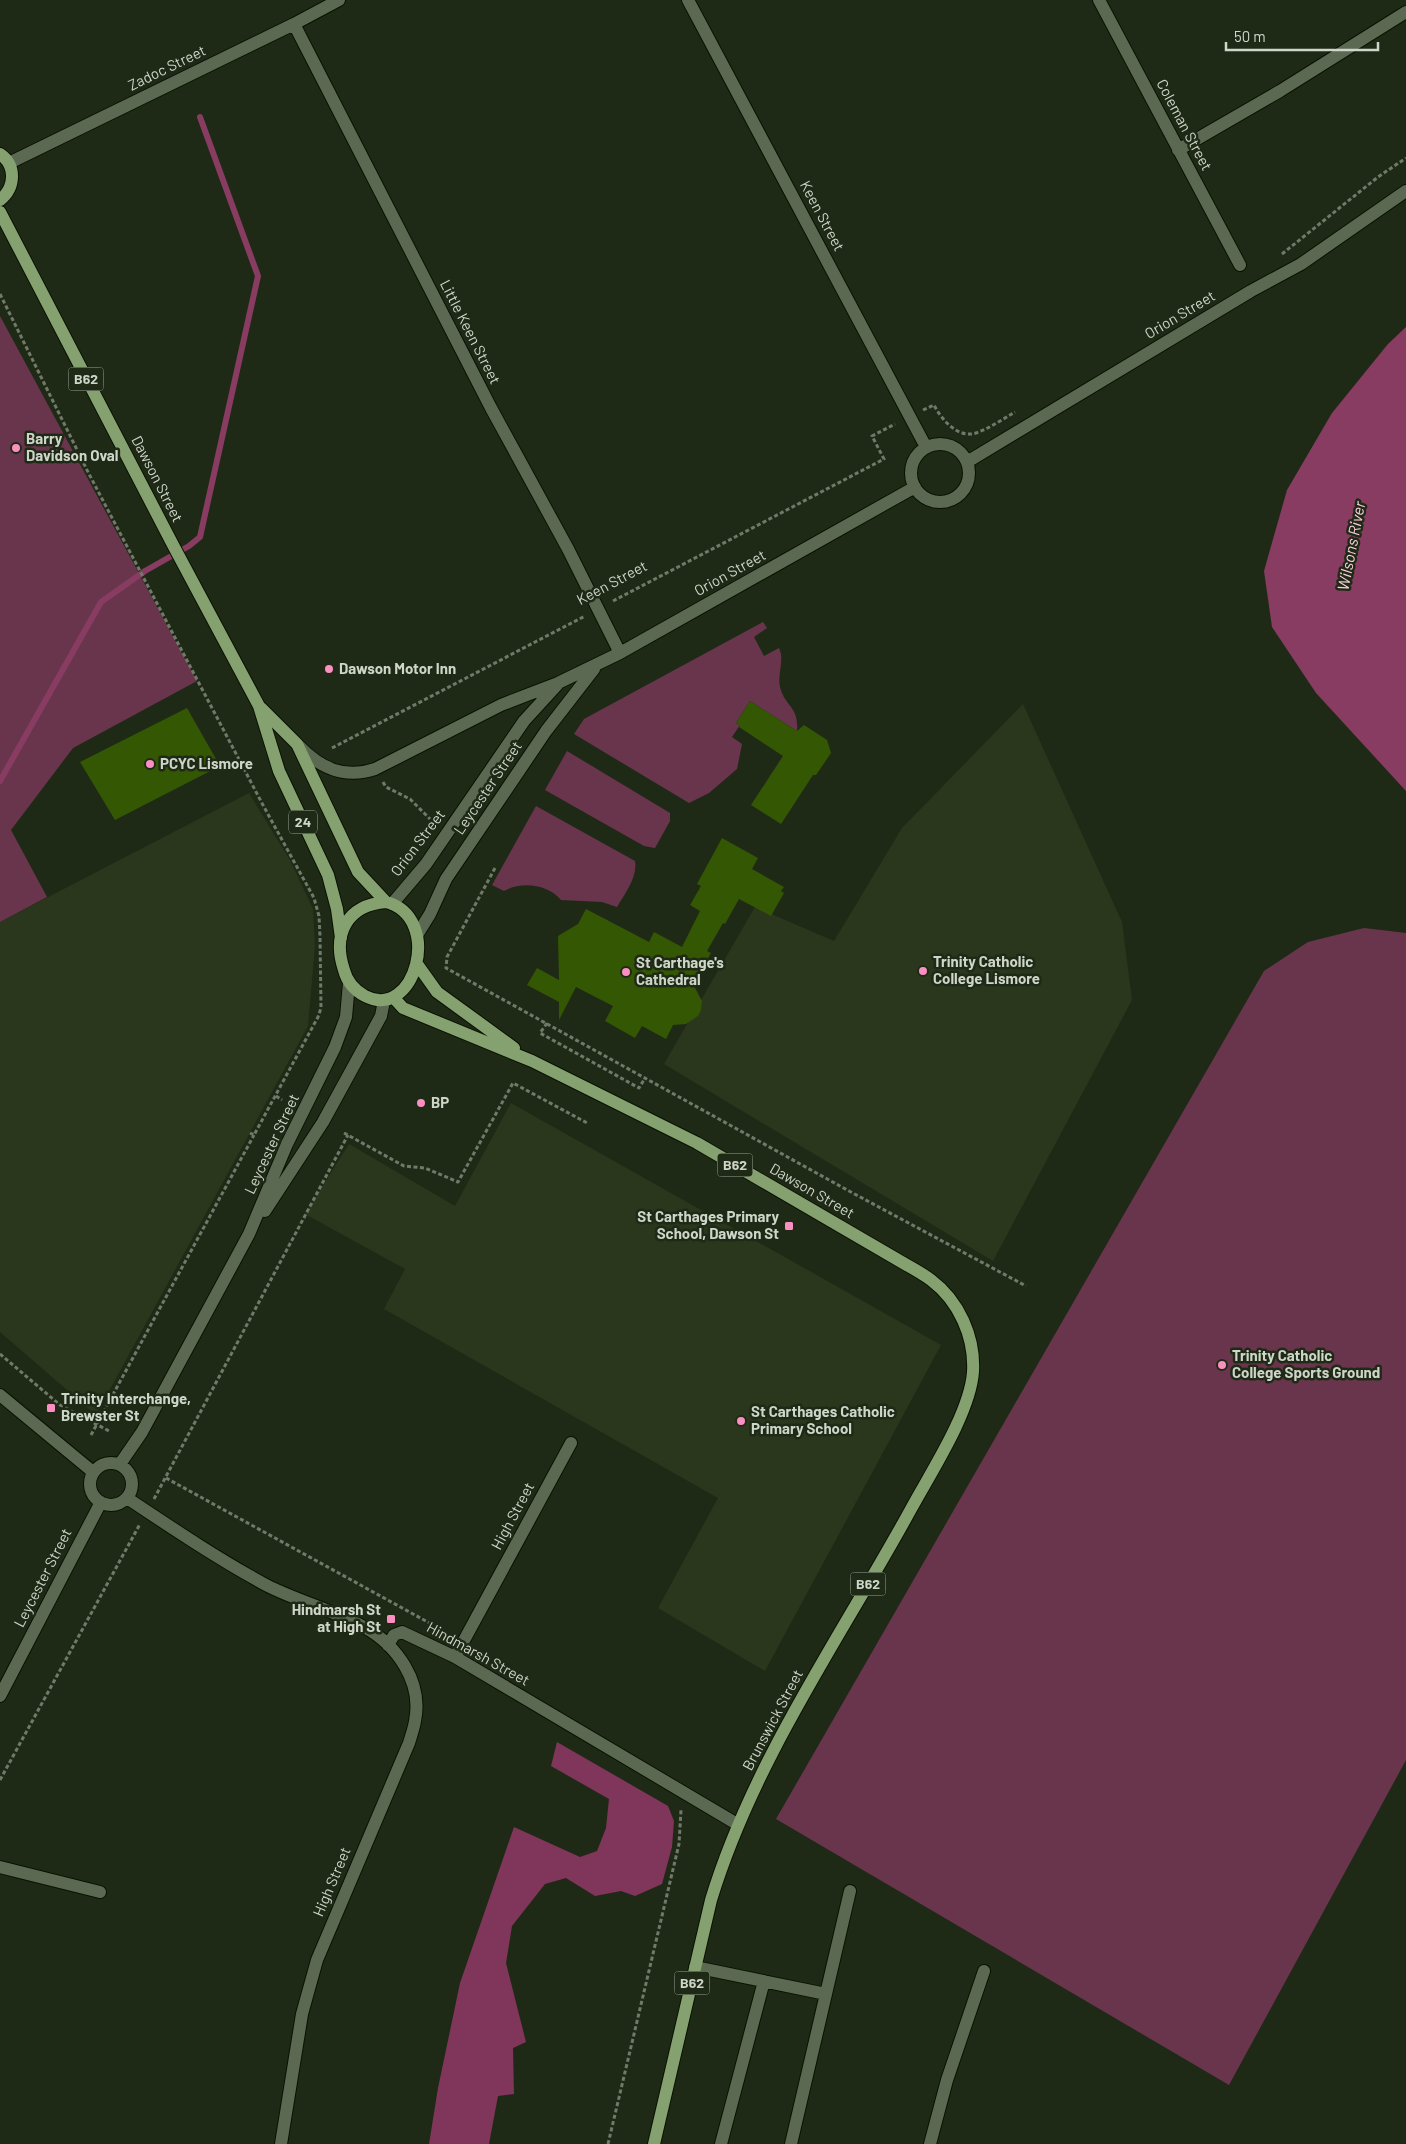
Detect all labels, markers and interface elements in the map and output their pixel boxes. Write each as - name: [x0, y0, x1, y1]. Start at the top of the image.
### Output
- scale bar: [1226, 20, 1378, 52]
- text: 50 m: [1234, 27, 1266, 45]
- street label: Zadoc Street: [125, 41, 208, 94]
- street label: Coleman Street: [1153, 76, 1216, 173]
- street label: Keen Street: [797, 177, 849, 254]
- street label: Little Keen Street: [437, 276, 505, 387]
- street label: Orion Street: [1141, 286, 1218, 342]
- road number: B62: [68, 368, 104, 390]
- place label: Barry Davidson Oval: [26, 429, 118, 464]
- street label: Dawson Street: [128, 432, 187, 525]
- marker: Barry Davidson Oval: [10, 442, 22, 454]
- water label: Wilsons River: [1333, 498, 1369, 592]
- street label: Orion Street: [691, 545, 768, 599]
- street label: Keen Street: [573, 556, 650, 608]
- place label: Dawson Motor Inn: [339, 659, 456, 677]
- marker: Dawson Motor Inn: [323, 663, 335, 675]
- street label: Leycester Street: [449, 737, 525, 837]
- place label: PCYC Lismore: [160, 754, 253, 772]
- marker: PCYC Lismore: [144, 758, 156, 770]
- street label: Orion Street: [386, 806, 448, 879]
- road number: 24: [289, 810, 317, 834]
- place label: Trinity Catholic College Lismore: [933, 952, 1040, 987]
- place label: St Carthage's Cathedral: [636, 953, 724, 988]
- marker: Trinity Catholic College Lismore: [917, 965, 929, 977]
- marker: St Carthage's Cathedral: [620, 966, 632, 978]
- street label: Leycester Street: [240, 1091, 302, 1197]
- place label: BP: [431, 1093, 449, 1111]
- marker: BP: [415, 1097, 427, 1109]
- road number: B62: [718, 1154, 752, 1176]
- street label: Dawson Street: [767, 1159, 858, 1222]
- place label: St Carthages Primary School, Dawson St: [637, 1207, 779, 1242]
- marker: St Carthages Primary School, Dawson St: [783, 1220, 795, 1232]
- place label: Trinity Catholic College Sports Ground: [1232, 1346, 1380, 1381]
- marker: Trinity Catholic College Sports Ground: [1216, 1359, 1228, 1371]
- place label: Trinity Interchange, Brewster St: [61, 1389, 191, 1424]
- marker: Trinity Interchange, Brewster St: [45, 1402, 57, 1414]
- place label: St Carthages Catholic Primary School: [751, 1402, 895, 1437]
- marker: St Carthages Catholic Primary School: [735, 1415, 747, 1427]
- street label: High Street: [487, 1479, 537, 1552]
- street label: Leycester Street: [9, 1525, 75, 1630]
- road number: B62: [850, 1572, 886, 1596]
- place label: Hindmarsh St at High St: [292, 1600, 381, 1635]
- marker: Hindmarsh St at High St: [385, 1613, 397, 1625]
- street label: Hindmarsh Street: [424, 1617, 533, 1689]
- street label: Brunswick Street: [738, 1666, 806, 1773]
- street label: High Street: [308, 1844, 354, 1919]
- road number: B62: [674, 1972, 710, 1995]

